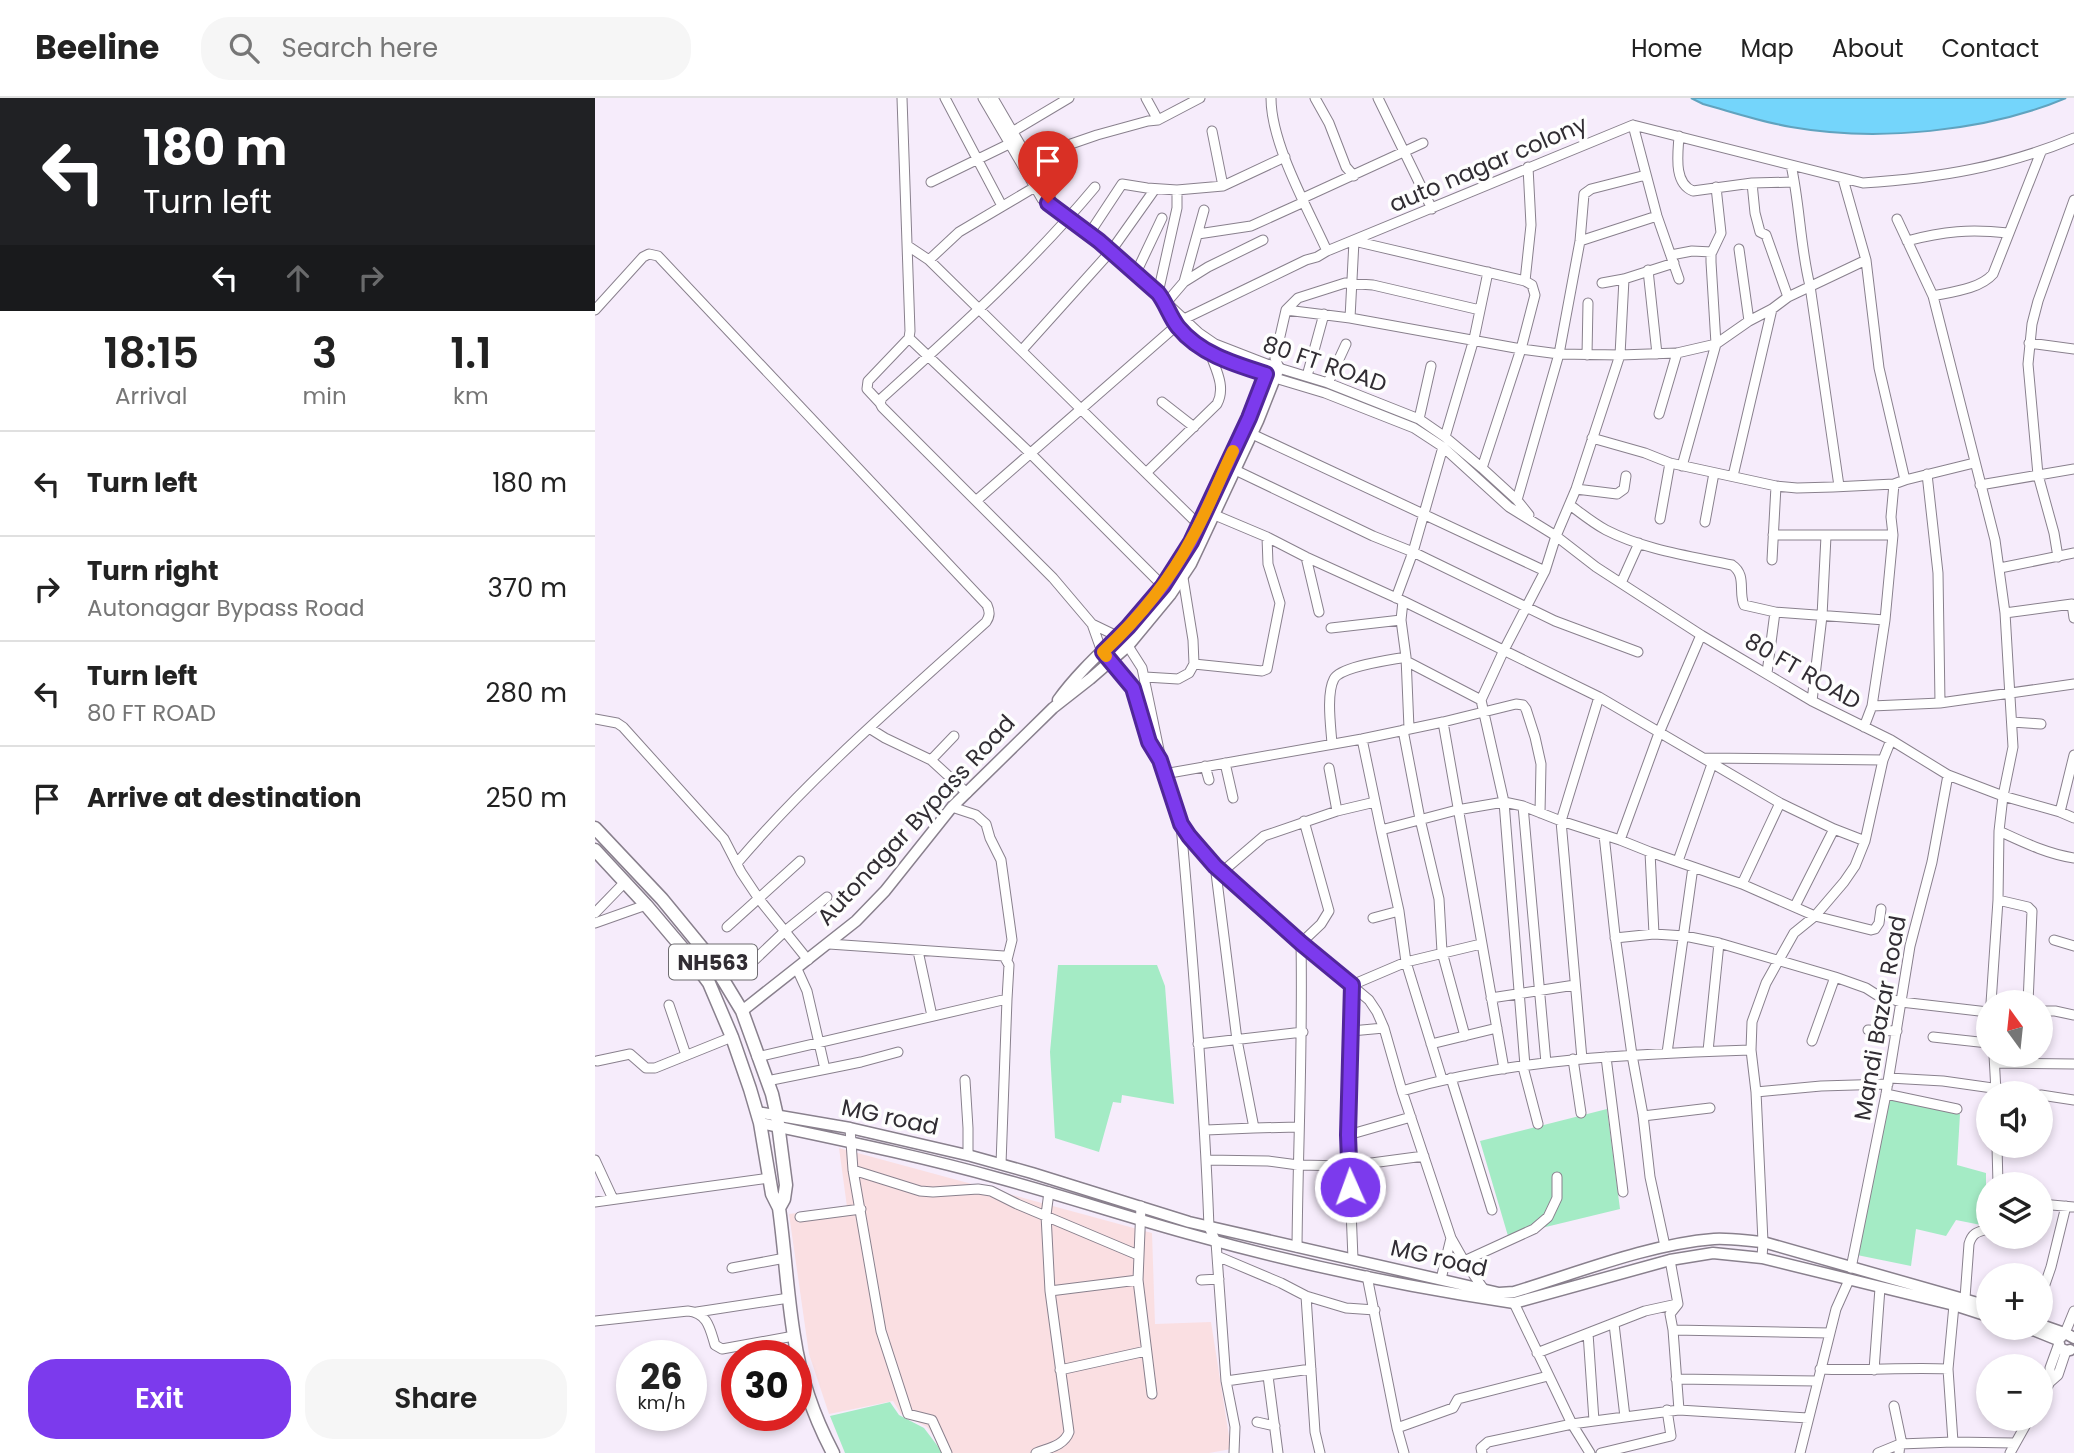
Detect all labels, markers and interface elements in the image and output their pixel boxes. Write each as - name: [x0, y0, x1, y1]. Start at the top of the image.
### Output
- search box: [201, 17, 691, 80]
- text: Beeline: [35, 24, 159, 71]
- icon: search: [225, 29, 263, 67]
- text: Search here: [281, 30, 438, 66]
- text: Home: [1631, 32, 1703, 65]
- text: Map: [1741, 32, 1794, 65]
- text: About: [1832, 32, 1903, 65]
- text: Contact: [1941, 32, 2039, 65]
- street label: auto nagar colony: [1384, 108, 1592, 220]
- text: 180 m: [143, 114, 287, 182]
- icon: left: [28, 126, 119, 217]
- pin: [1018, 131, 1078, 203]
- icon: arrive: [1029, 142, 1067, 180]
- text: Turn left: [143, 179, 272, 224]
- icon: left: [206, 259, 244, 297]
- icon: ahead: [279, 259, 317, 297]
- icon: right: [352, 259, 390, 297]
- text: 18:15: [104, 324, 199, 383]
- text: 3: [312, 324, 337, 383]
- text: 1.1: [450, 324, 491, 383]
- street label: 80 FT ROAD: [1259, 328, 1391, 400]
- text: Arrival: [115, 380, 187, 412]
- text: min: [303, 380, 347, 412]
- text: km: [453, 380, 489, 412]
- icon: left: [28, 465, 66, 503]
- text: Turn left: [87, 465, 198, 501]
- text: 180 m: [492, 465, 567, 501]
- text: Turn right: [87, 553, 219, 589]
- icon: right: [28, 570, 66, 608]
- text: 370 m: [487, 570, 567, 606]
- text: Autonagar Bypass Road: [87, 592, 365, 624]
- street label: 80 FT ROAD: [1739, 625, 1867, 717]
- text: Turn left: [87, 658, 198, 694]
- icon: left: [28, 675, 66, 713]
- text: 280 m: [486, 675, 567, 711]
- text: 80 FT ROAD: [87, 697, 216, 729]
- street label: Autonagar Bypass Road: [810, 708, 1022, 932]
- icon: arrive: [28, 780, 66, 818]
- text: Arrive at destination: [87, 780, 362, 816]
- text: 250 m: [486, 780, 567, 816]
- street label: Mandi Bazar Road: [1846, 913, 1914, 1123]
- road number: NH563: [669, 944, 757, 980]
- north arrow: [1976, 990, 2053, 1068]
- map controls: [1976, 990, 2053, 1431]
- button: sound: [1976, 1081, 2053, 1158]
- street label: MG road: [839, 1091, 941, 1143]
- position arrow: [1313, 1150, 1387, 1224]
- button: layers: [1976, 1172, 2053, 1249]
- street label: MG road: [1388, 1231, 1490, 1285]
- button: +: [1976, 1263, 2053, 1340]
- speed limit sign: 30: [721, 1340, 812, 1431]
- text: 26: [640, 1352, 683, 1401]
- button: −: [1976, 1354, 2053, 1431]
- button: Exit: [28, 1359, 291, 1439]
- button: Share: [305, 1359, 567, 1439]
- text: km/h: [638, 1390, 685, 1415]

